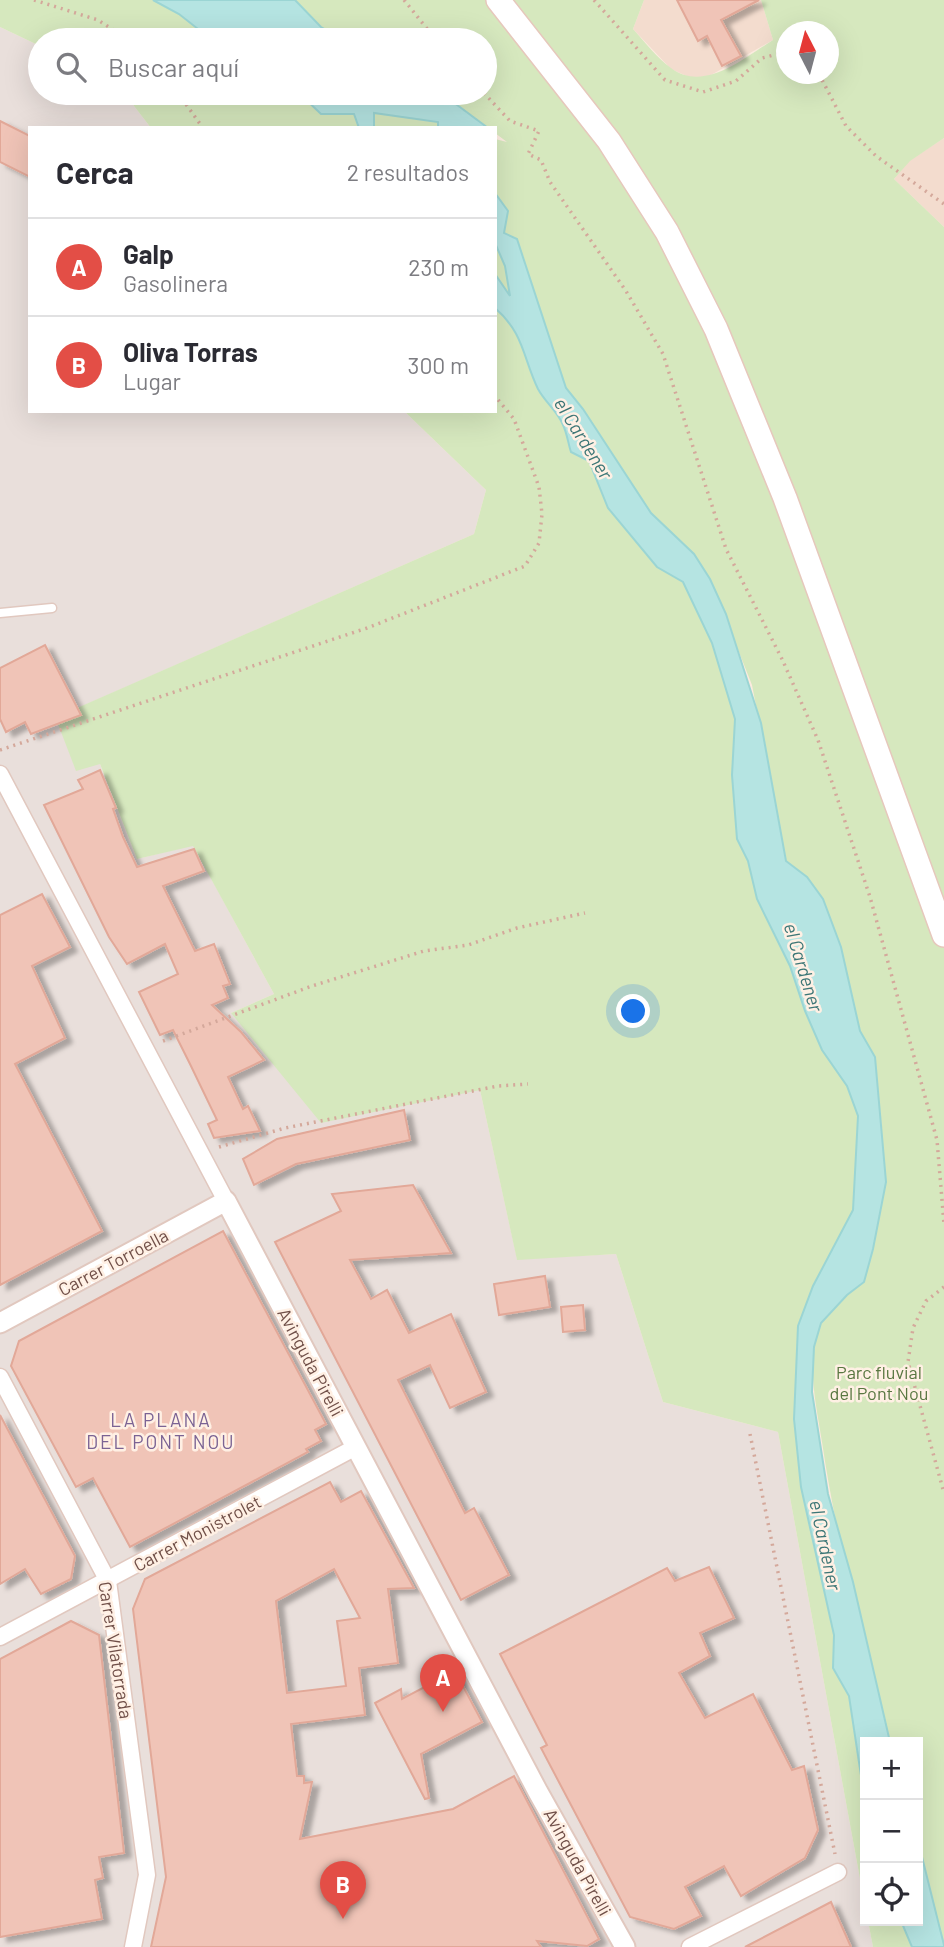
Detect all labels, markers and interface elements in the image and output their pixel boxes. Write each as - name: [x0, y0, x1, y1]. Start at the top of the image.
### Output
- north arrow: [776, 21, 839, 84]
- search box: [28, 28, 497, 105]
- icon: search: [52, 48, 90, 86]
- text: Buscar aquí: [108, 51, 239, 82]
- text: Cerca: [56, 154, 134, 190]
- text: 2 resultados: [347, 158, 469, 186]
- text: Galp: [123, 238, 174, 269]
- text: A: [71, 253, 87, 281]
- text: 230 m: [408, 253, 469, 281]
- text: Gasolinera: [123, 269, 228, 297]
- text: Oliva Torras: [123, 336, 258, 367]
- text: B: [72, 351, 86, 379]
- text: 300 m: [408, 351, 469, 379]
- text: Lugar: [123, 367, 181, 395]
- water label: el Cardener: [550, 393, 619, 484]
- water label: el Cardener: [780, 920, 829, 1015]
- your location: [616, 994, 650, 1028]
- street label: Carrer Torroella: [54, 1224, 172, 1300]
- street label: Avinguda Pirelli: [273, 1304, 349, 1420]
- park label: Parc fluvial del Pont Nou: [830, 1361, 928, 1404]
- district label: LA PLANA DEL PONT NOU: [86, 1408, 236, 1453]
- street label: Carrer Monistrolet: [129, 1490, 265, 1576]
- water label: el Cardener: [805, 1498, 847, 1593]
- street label: Carrer Vilatorrada: [94, 1580, 138, 1720]
- pin: A: [420, 1654, 466, 1712]
- map controls: [860, 1737, 923, 1926]
- button: +: [860, 1737, 923, 1800]
- button: −: [860, 1800, 923, 1863]
- street label: Avinguda Pirelli: [539, 1804, 617, 1920]
- pin: B: [320, 1861, 366, 1919]
- button: locate: [860, 1863, 923, 1926]

